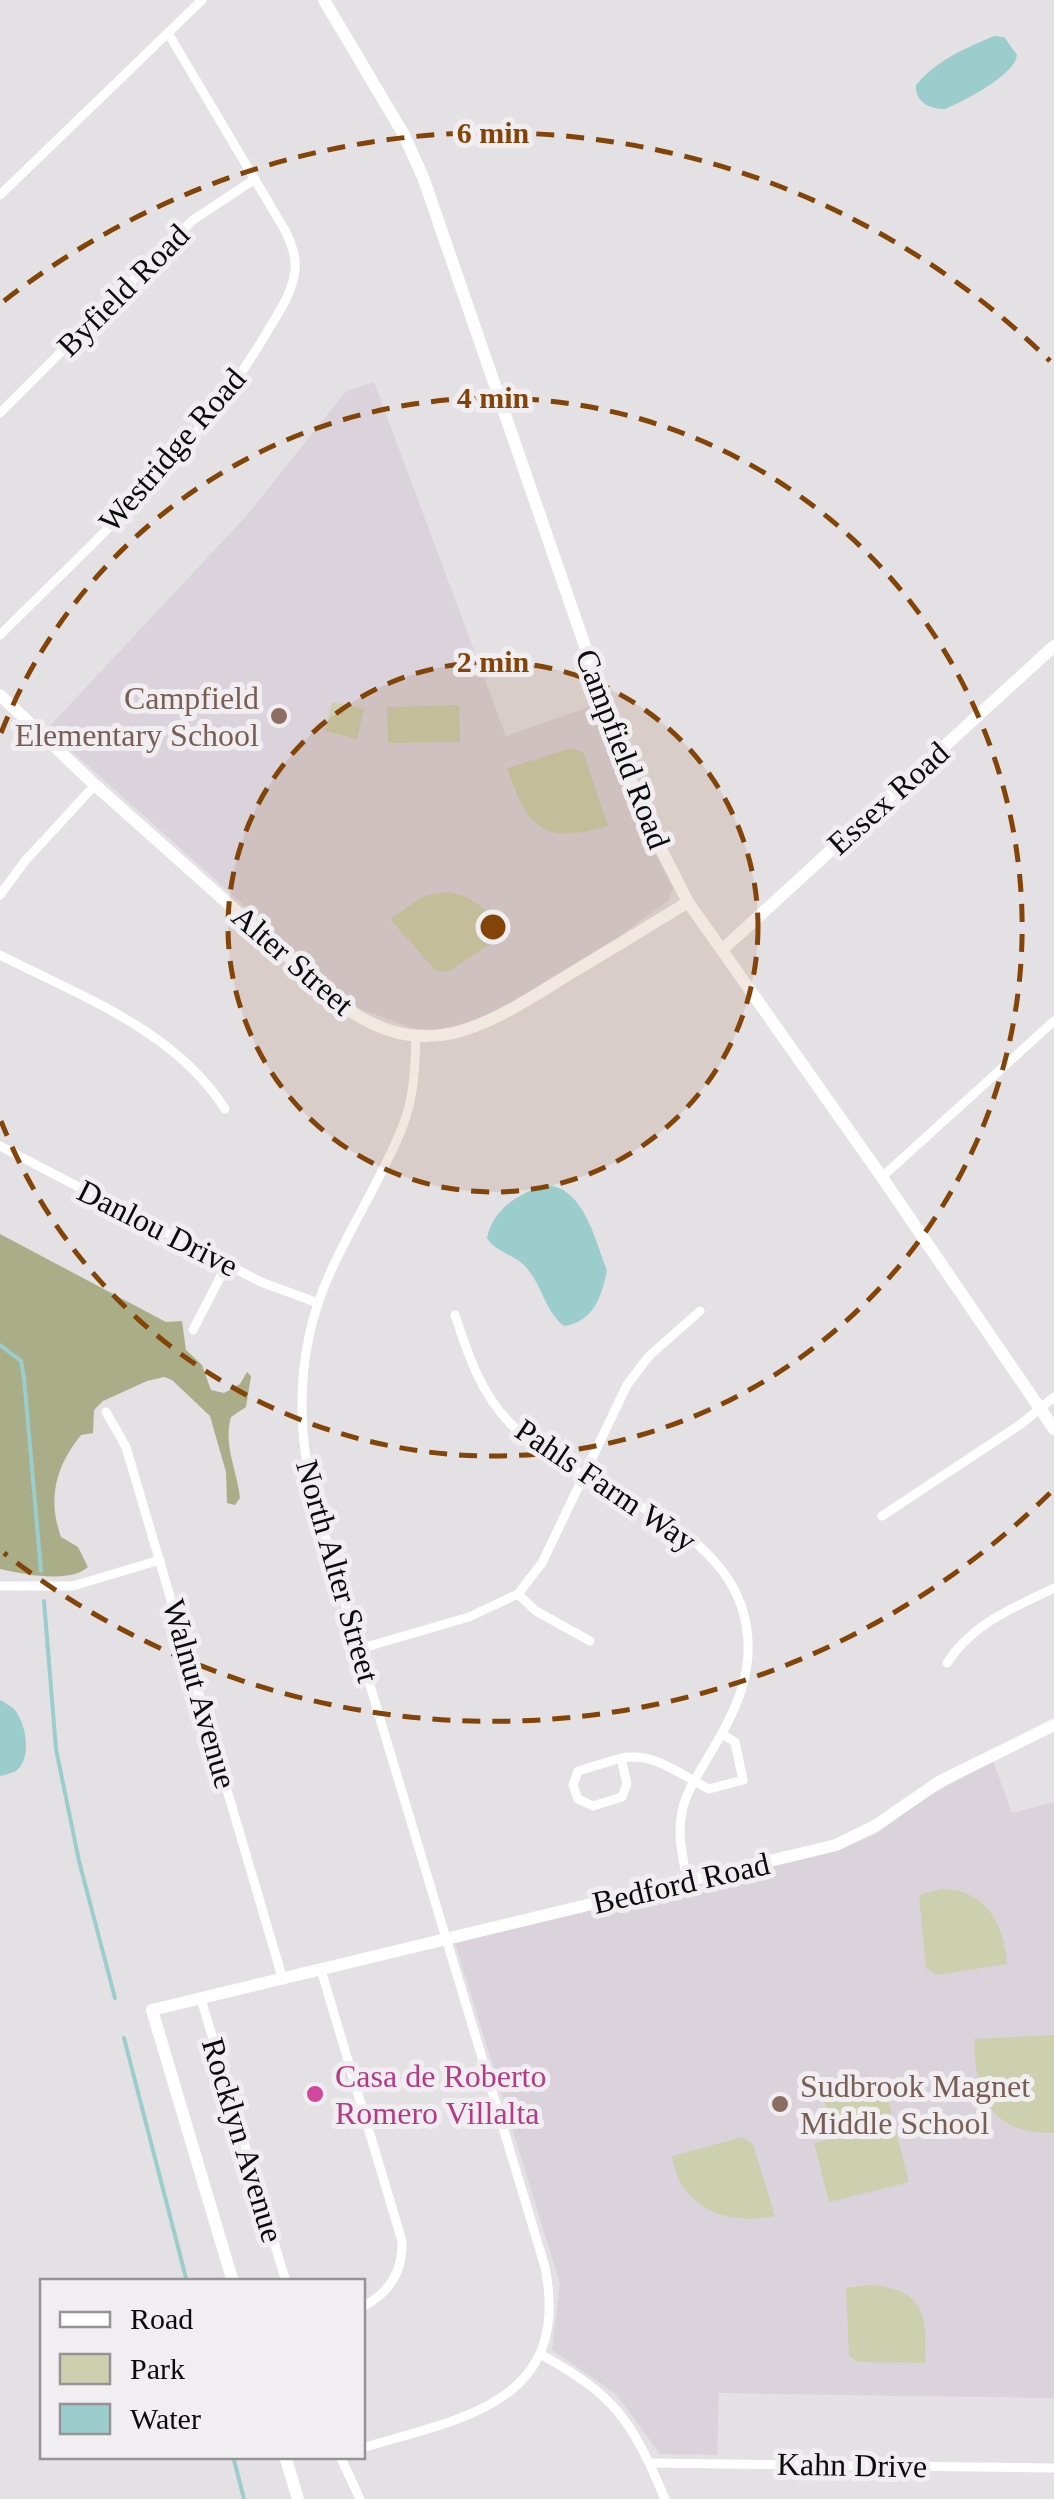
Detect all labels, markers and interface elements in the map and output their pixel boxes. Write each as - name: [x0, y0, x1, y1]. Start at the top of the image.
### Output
- text: 6 min: [457, 116, 530, 149]
- street label: Byfield Road: [50, 217, 196, 363]
- street label: Westridge Road: [91, 361, 253, 539]
- text: 4 min: [457, 381, 530, 414]
- street label: Campfield Road: [568, 644, 678, 854]
- text: 2 min: [457, 645, 530, 678]
- place label: Campfield Elementary School: [15, 680, 259, 753]
- marker: Campfield Elementary School: [268, 705, 290, 727]
- street label: Essex Road: [820, 734, 956, 862]
- street label: Alter Street: [225, 898, 361, 1022]
- centre of rings: [475, 909, 511, 945]
- street label: Danlou Drive: [72, 1172, 244, 1284]
- street label: Pahls Farm Way: [509, 1411, 703, 1559]
- street label: North Alter Street: [289, 1456, 387, 1686]
- street label: Walnut Avenue: [156, 1595, 244, 1793]
- street label: Bedford Road: [589, 1845, 773, 1921]
- street label: Rocklyn Avenue: [195, 2033, 291, 2247]
- place label: Casa de Roberto Romero Villalta: [335, 2058, 547, 2131]
- place label: Sudbrook Magnet Middle School: [800, 2068, 1030, 2141]
- marker: Casa de Roberto Romero Villalta: [304, 2083, 326, 2105]
- marker: Sudbrook Magnet Middle School: [769, 2093, 791, 2115]
- legend: [40, 2279, 365, 2459]
- text: Road: [130, 2302, 193, 2335]
- text: Park: [130, 2352, 185, 2385]
- text: Water: [130, 2402, 201, 2435]
- street label: Kahn Drive: [777, 2446, 927, 2484]

